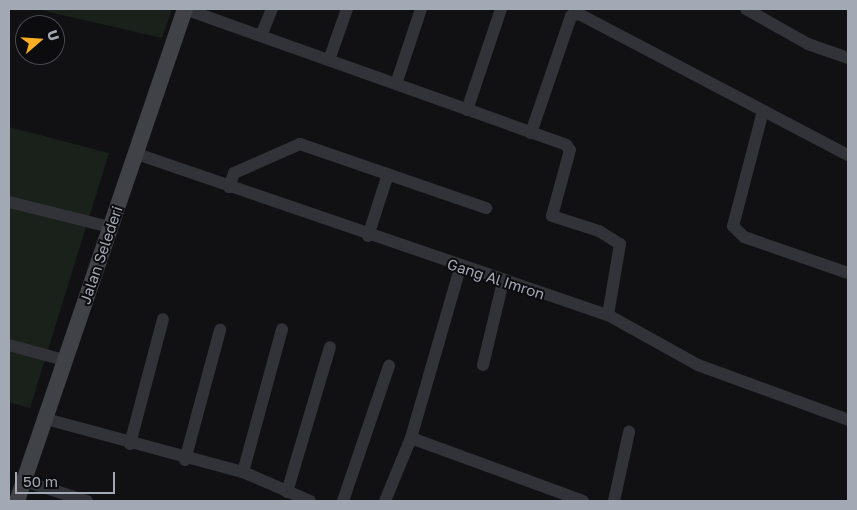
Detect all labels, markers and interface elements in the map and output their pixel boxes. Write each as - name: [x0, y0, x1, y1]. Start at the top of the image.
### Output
- north arrow: [15, 15, 65, 65]
- text: U: [44, 28, 63, 43]
- street label: Jalan Selederi: [76, 204, 126, 306]
- street label: Gang Al Imron: [445, 255, 547, 303]
- scale bar: [18, 462, 118, 494]
- text: 50 m: [23, 472, 58, 490]

